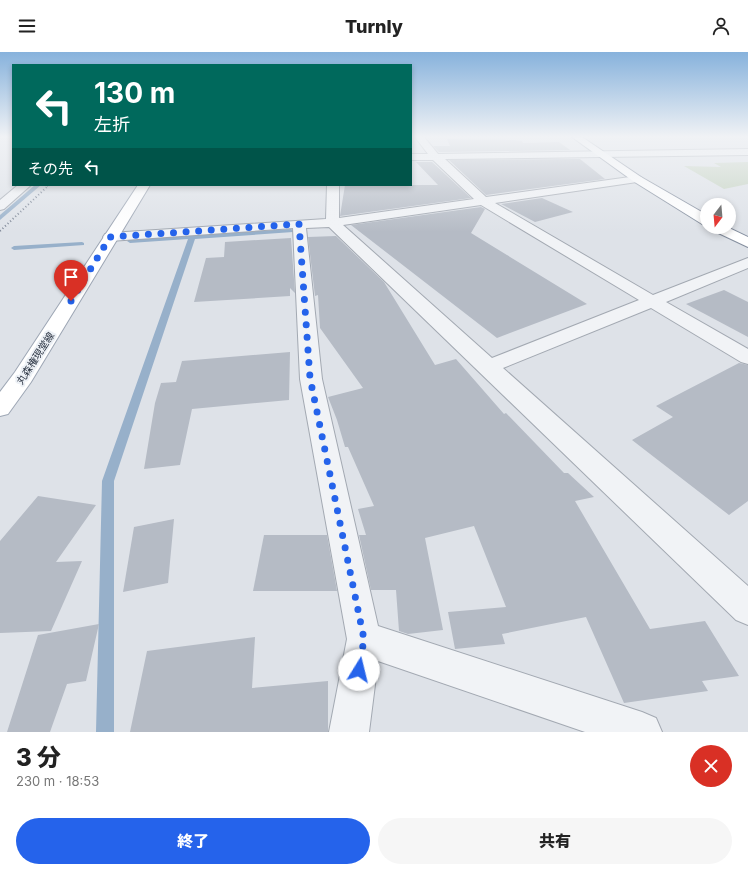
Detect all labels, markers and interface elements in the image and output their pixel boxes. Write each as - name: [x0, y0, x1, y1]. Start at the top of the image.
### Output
- icon: menu: [16, 15, 38, 37]
- icon: person: [710, 15, 732, 37]
- text: Turnly: [345, 16, 403, 37]
- text: 130 m: [94, 76, 175, 110]
- icon: left: [28, 80, 80, 132]
- text: 左折: [94, 114, 130, 135]
- icon: left: [81, 156, 103, 178]
- text: その先: [28, 159, 73, 178]
- north arrow: [700, 198, 736, 234]
- map controls: [700, 198, 736, 234]
- pin: [54, 260, 88, 301]
- icon: arrive: [60, 266, 82, 288]
- street label: 丸森権現堂線: [14, 330, 56, 386]
- position arrow: [338, 649, 380, 691]
- text: 3 分: [16, 743, 61, 772]
- button: close: [690, 745, 732, 787]
- text: 230 m · 18:53: [16, 773, 99, 789]
- button: 終了: [16, 818, 370, 864]
- button: 共有: [378, 818, 732, 864]

